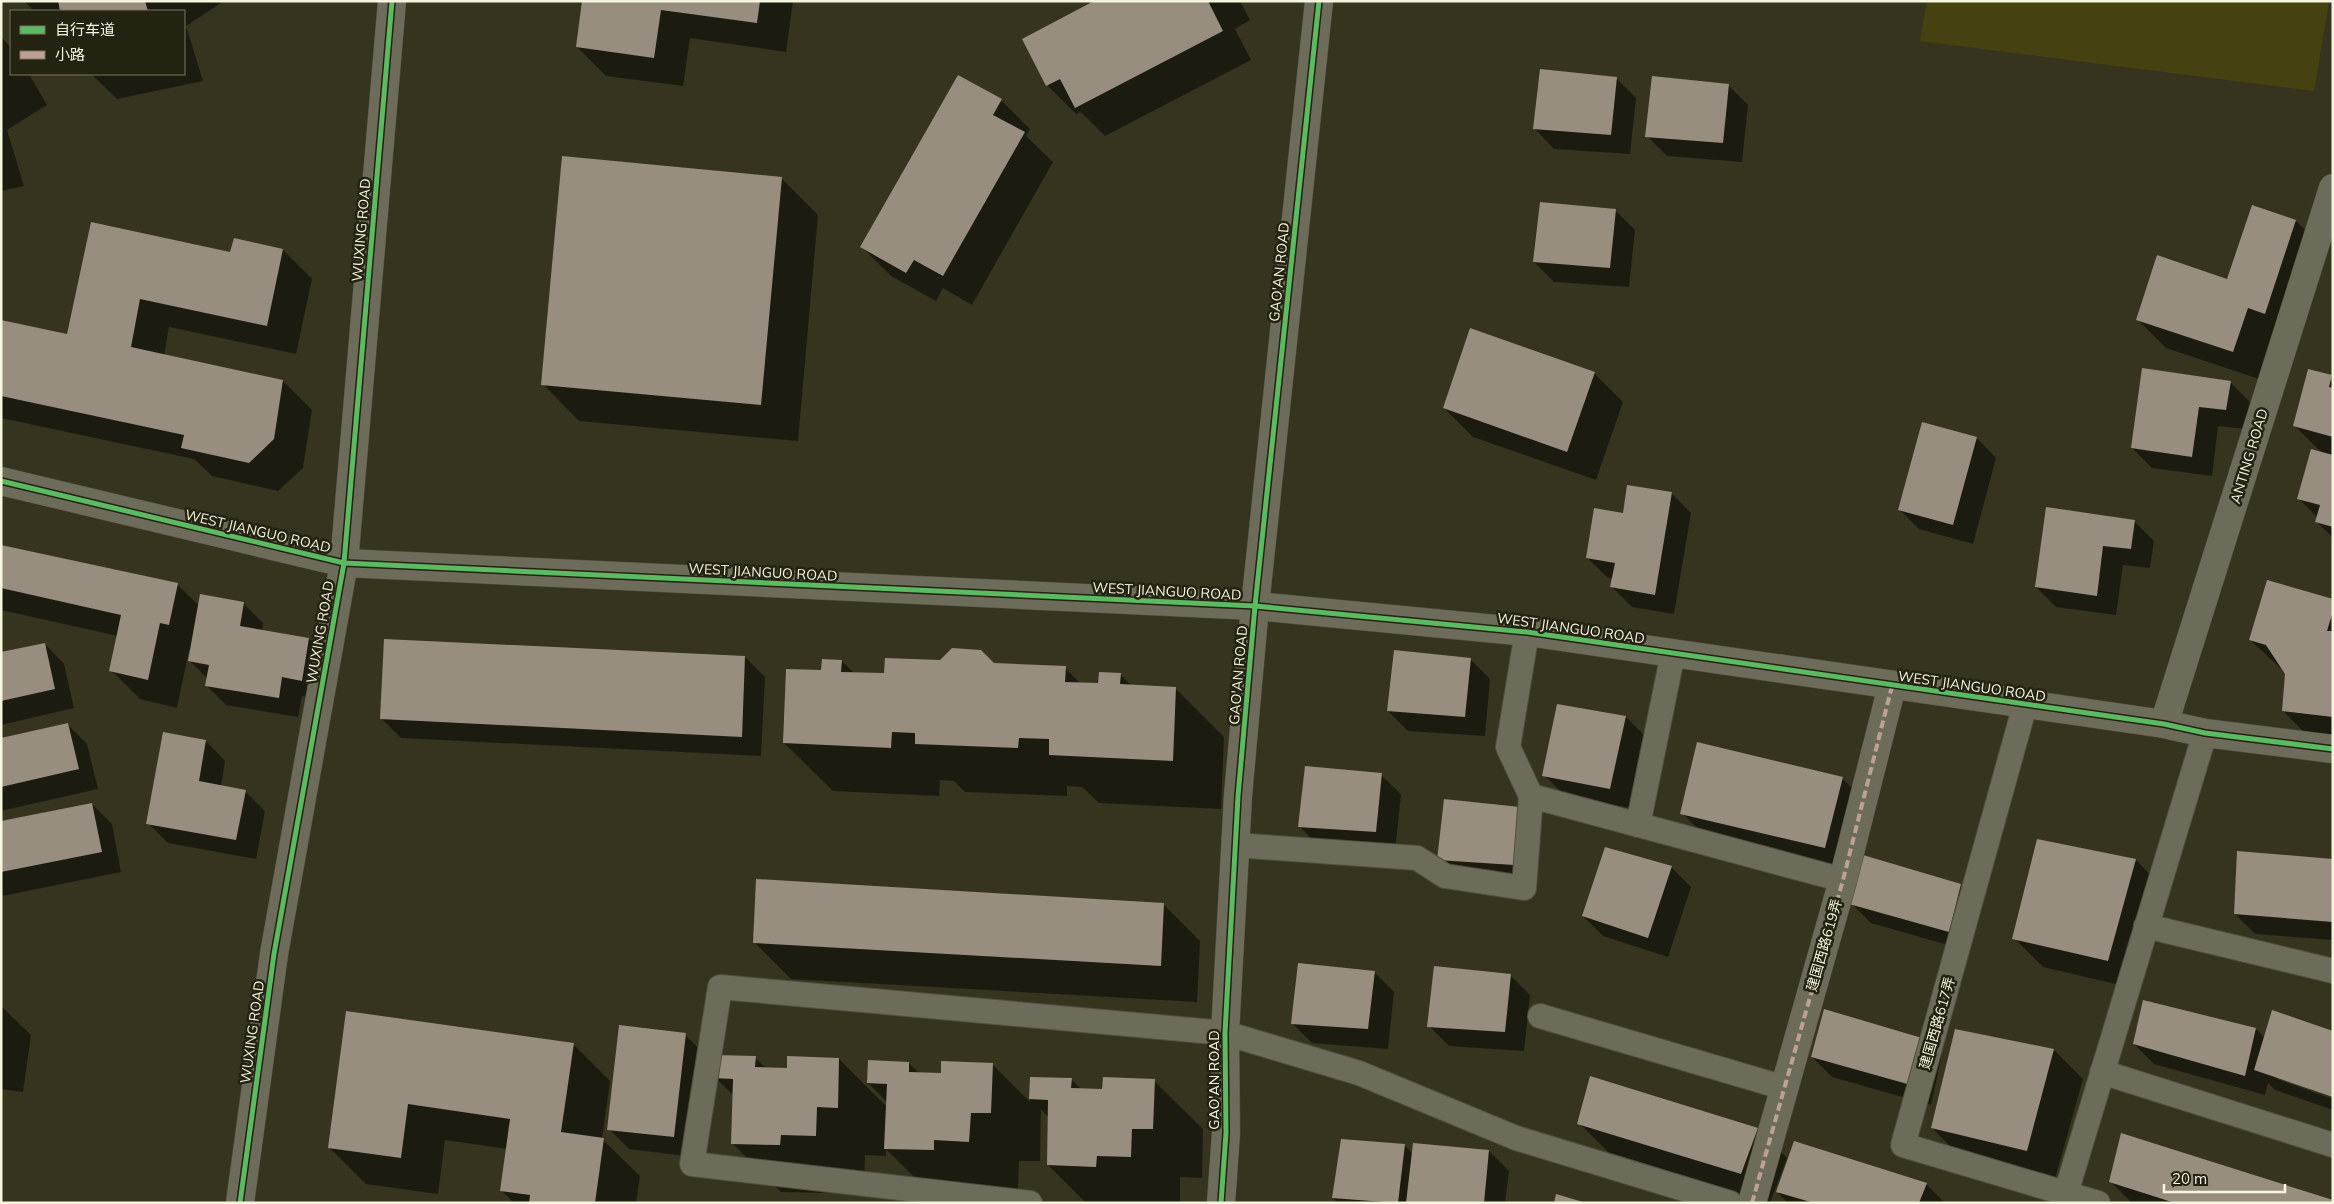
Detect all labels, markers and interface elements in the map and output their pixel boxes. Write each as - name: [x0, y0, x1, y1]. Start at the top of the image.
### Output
- legend: [10, 10, 185, 75]
- text: 自行车道: [55, 20, 115, 39]
- text: 小路: [55, 45, 85, 64]
- street label: WUXING ROAD: [348, 178, 374, 282]
- street label: GAO'AN ROAD: [1265, 222, 1293, 322]
- street label: ANTING ROAD: [2226, 406, 2272, 506]
- street label: WEST JIANGUO ROAD: [183, 505, 333, 557]
- street label: WEST JIANGUO ROAD: [688, 559, 838, 585]
- street label: WEST JIANGUO ROAD: [1092, 578, 1242, 604]
- street label: WUXING ROAD: [302, 579, 338, 685]
- street label: WEST JIANGUO ROAD: [1496, 609, 1646, 647]
- street label: GAO'AN ROAD: [1225, 625, 1251, 725]
- street label: WEST JIANGUO ROAD: [1897, 667, 2047, 705]
- street label: 建国西路619弄: [1802, 897, 1846, 993]
- street label: 建国西路617弄: [1915, 975, 1959, 1071]
- street label: WUXING ROAD: [236, 979, 268, 1085]
- street label: GAO'AN ROAD: [1205, 1030, 1223, 1130]
- scale bar: [2164, 1162, 2285, 1194]
- text: 20 m: [2172, 1169, 2207, 1188]

